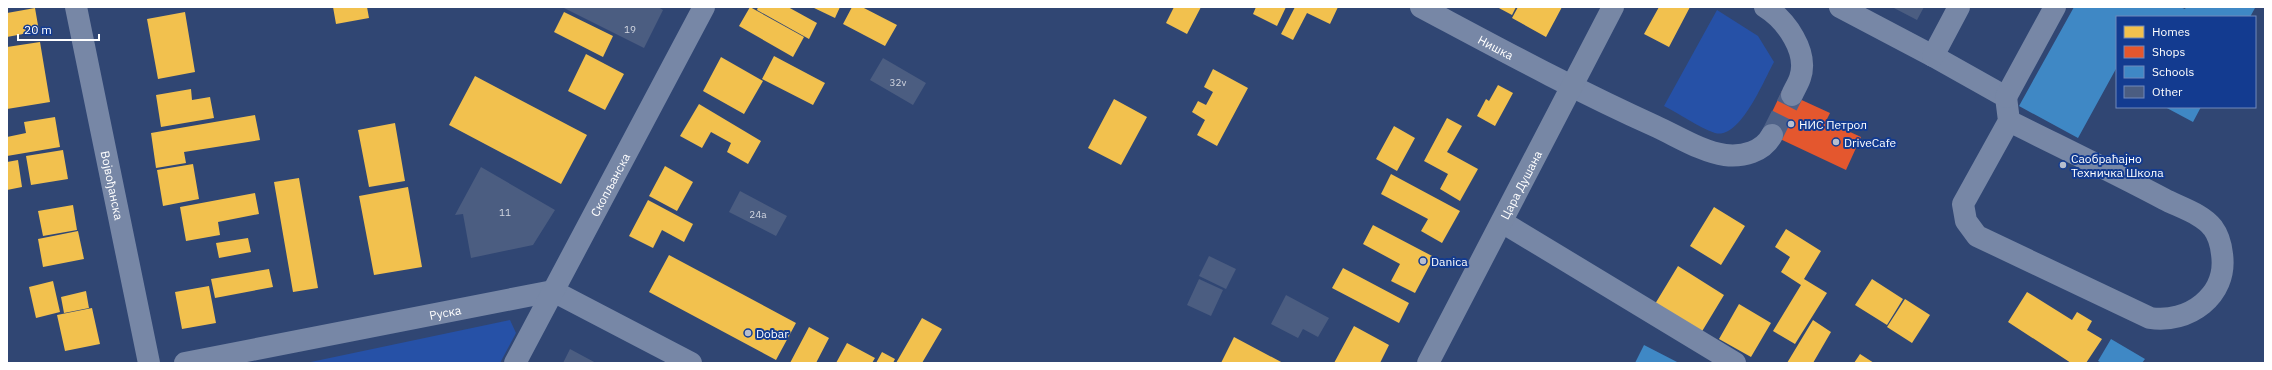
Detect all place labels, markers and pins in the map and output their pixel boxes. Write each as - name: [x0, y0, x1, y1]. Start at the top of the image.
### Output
- place label: НИС Петрол: [1799, 117, 1867, 132]
- marker: НИС Петрол: [1786, 119, 1796, 129]
- place label: DriveCafe: [1844, 135, 1897, 150]
- marker: DriveCafe: [1831, 137, 1841, 147]
- place label: Саобраћајно Техничка Школа: [2071, 151, 2164, 180]
- marker: Саобраћајно Техничка Школа: [2058, 160, 2068, 170]
- place label: Danica: [1431, 254, 1468, 269]
- marker: Danica: [1418, 256, 1428, 266]
- place label: Dobar: [756, 326, 789, 341]
- marker: Dobar: [743, 328, 753, 338]

